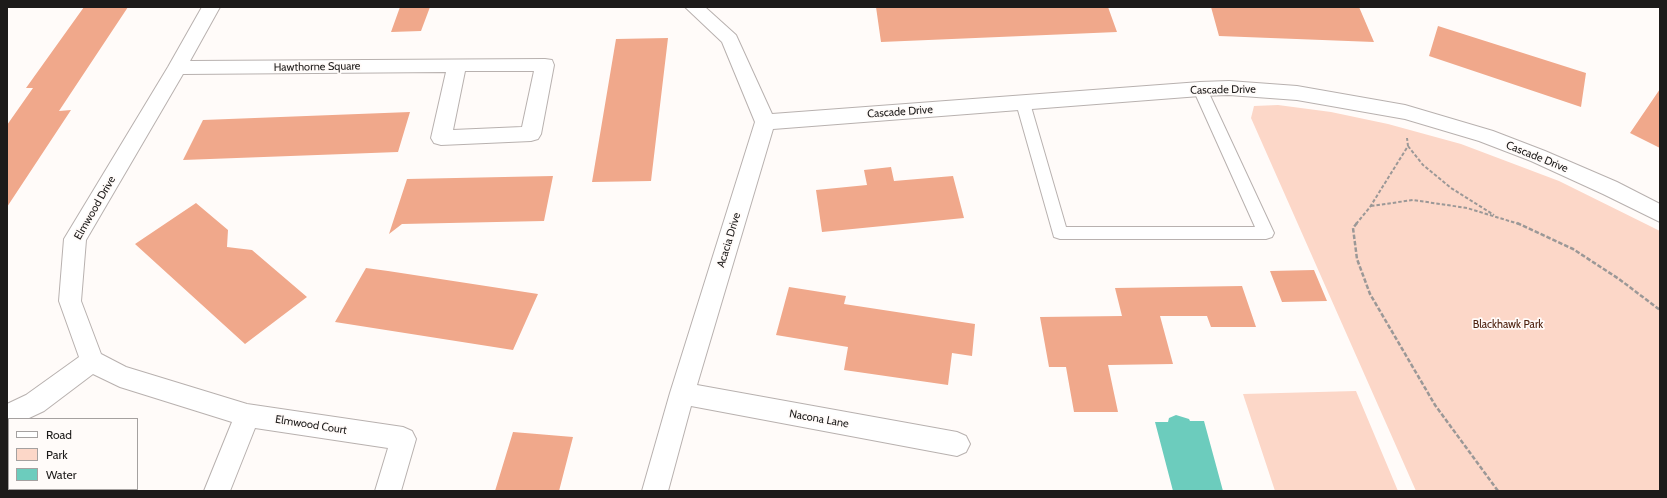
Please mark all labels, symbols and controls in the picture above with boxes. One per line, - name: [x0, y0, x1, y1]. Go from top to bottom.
- street label: Hawthorne Square: [274, 60, 360, 74]
- street label: Cascade Drive: [1190, 83, 1256, 97]
- street label: Cascade Drive: [867, 103, 933, 121]
- street label: Cascade Drive: [1504, 139, 1570, 175]
- street label: Elmwood Drive: [71, 174, 119, 242]
- street label: Acacia Drive: [714, 211, 744, 269]
- park label: Blackhawk Park: [1473, 318, 1543, 332]
- street label: Nacona Lane: [788, 407, 850, 431]
- street label: Elmwood Court: [274, 413, 348, 437]
- legend: [8, 418, 138, 490]
- text: Road: [46, 427, 72, 442]
- text: Park: [46, 447, 68, 462]
- text: Water: [46, 467, 76, 482]

